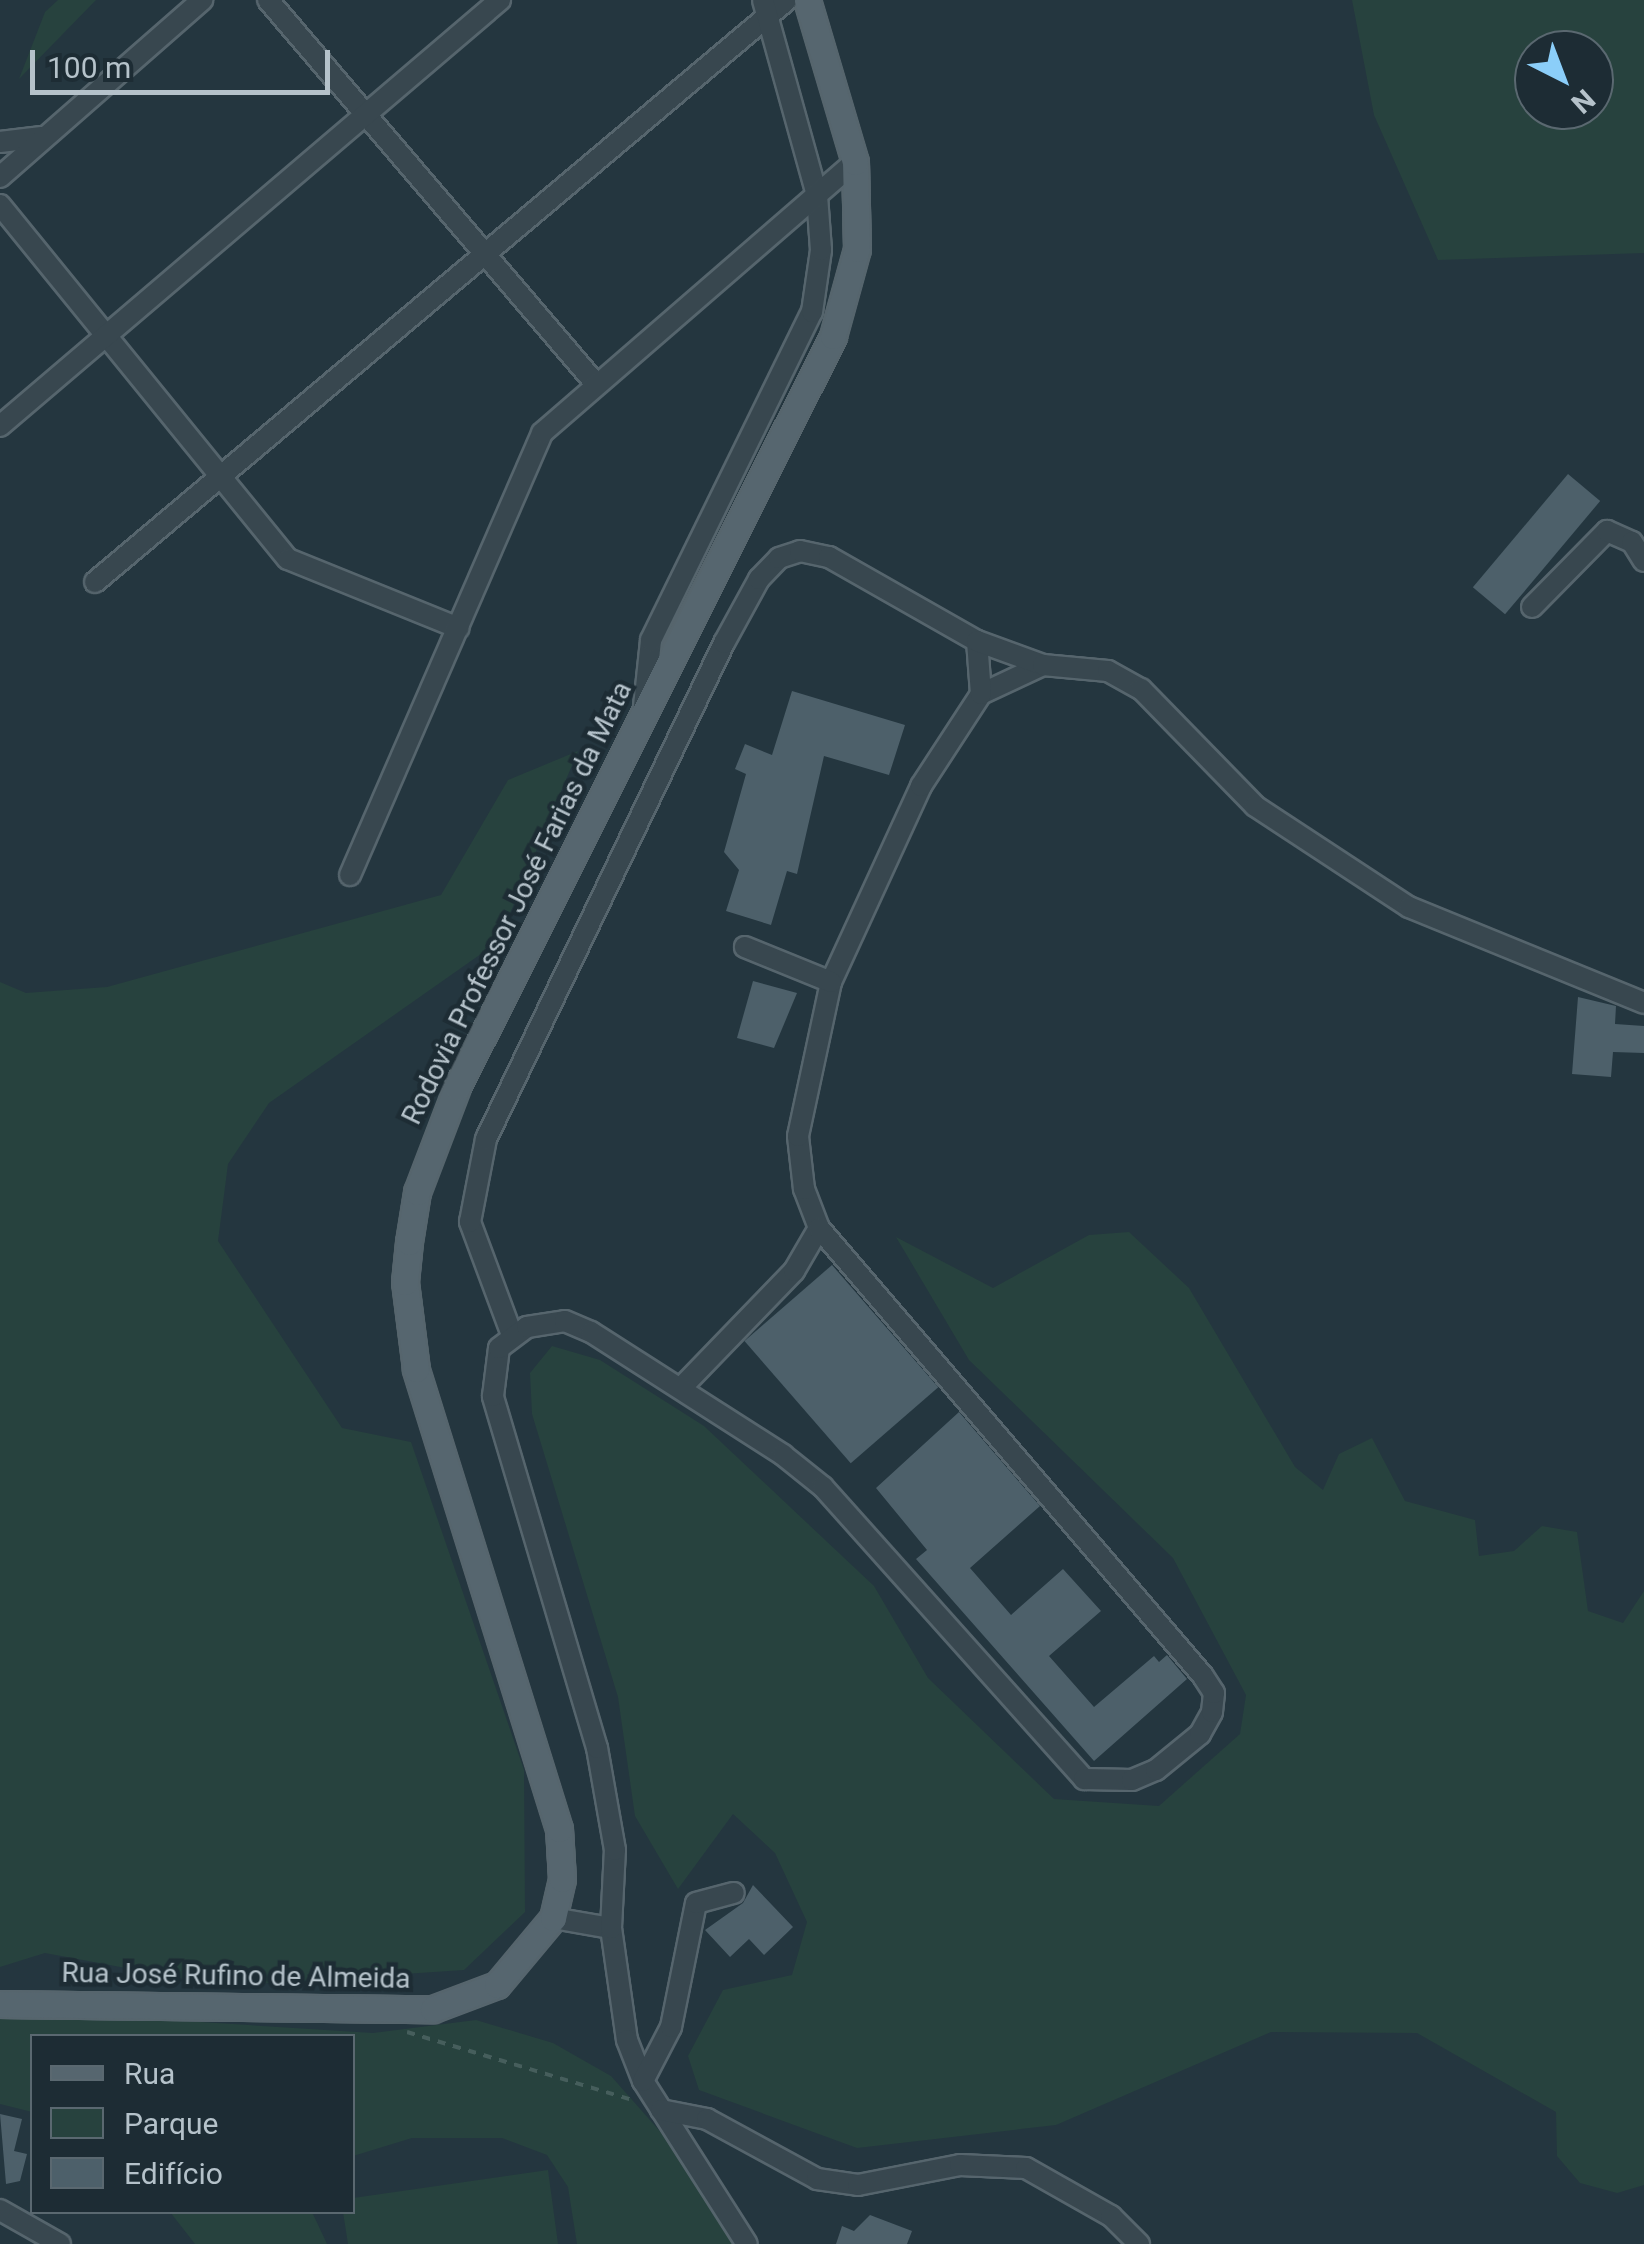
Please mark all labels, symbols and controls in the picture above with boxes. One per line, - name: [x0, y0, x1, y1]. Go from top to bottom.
- scale bar: [35, 30, 335, 92]
- north arrow: [1514, 30, 1614, 130]
- text: 100 m: [47, 50, 131, 85]
- text: N: [1565, 82, 1601, 120]
- street label: Rodovia Professor José Farias da Mata: [395, 676, 639, 1130]
- street label: Rua José Rufino de Almeida: [61, 1956, 411, 1996]
- legend: [30, 2034, 355, 2214]
- text: Rua: [124, 2056, 175, 2091]
- text: Parque: [124, 2106, 218, 2141]
- text: Edifício: [124, 2156, 223, 2191]

